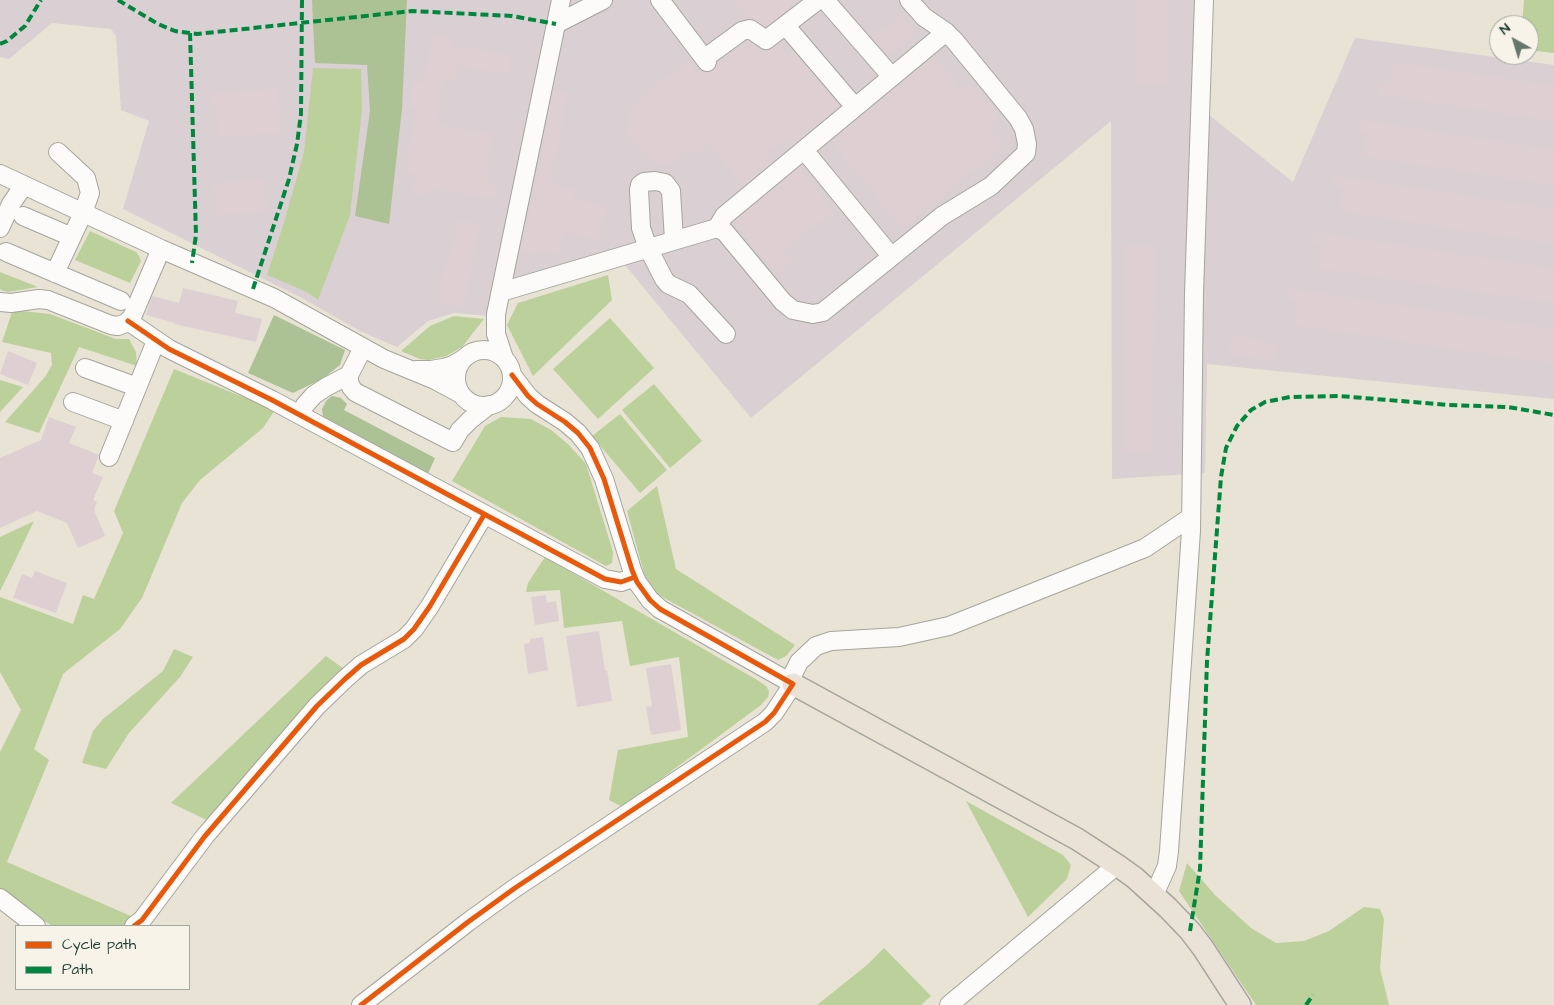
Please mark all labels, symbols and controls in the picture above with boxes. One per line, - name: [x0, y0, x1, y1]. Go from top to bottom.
- north arrow: [1489, 15, 1539, 65]
- text: N: [1495, 19, 1515, 40]
- legend: [15, 925, 190, 990]
- text: Cycle path: [62, 934, 136, 955]
- text: Path: [62, 959, 93, 980]

